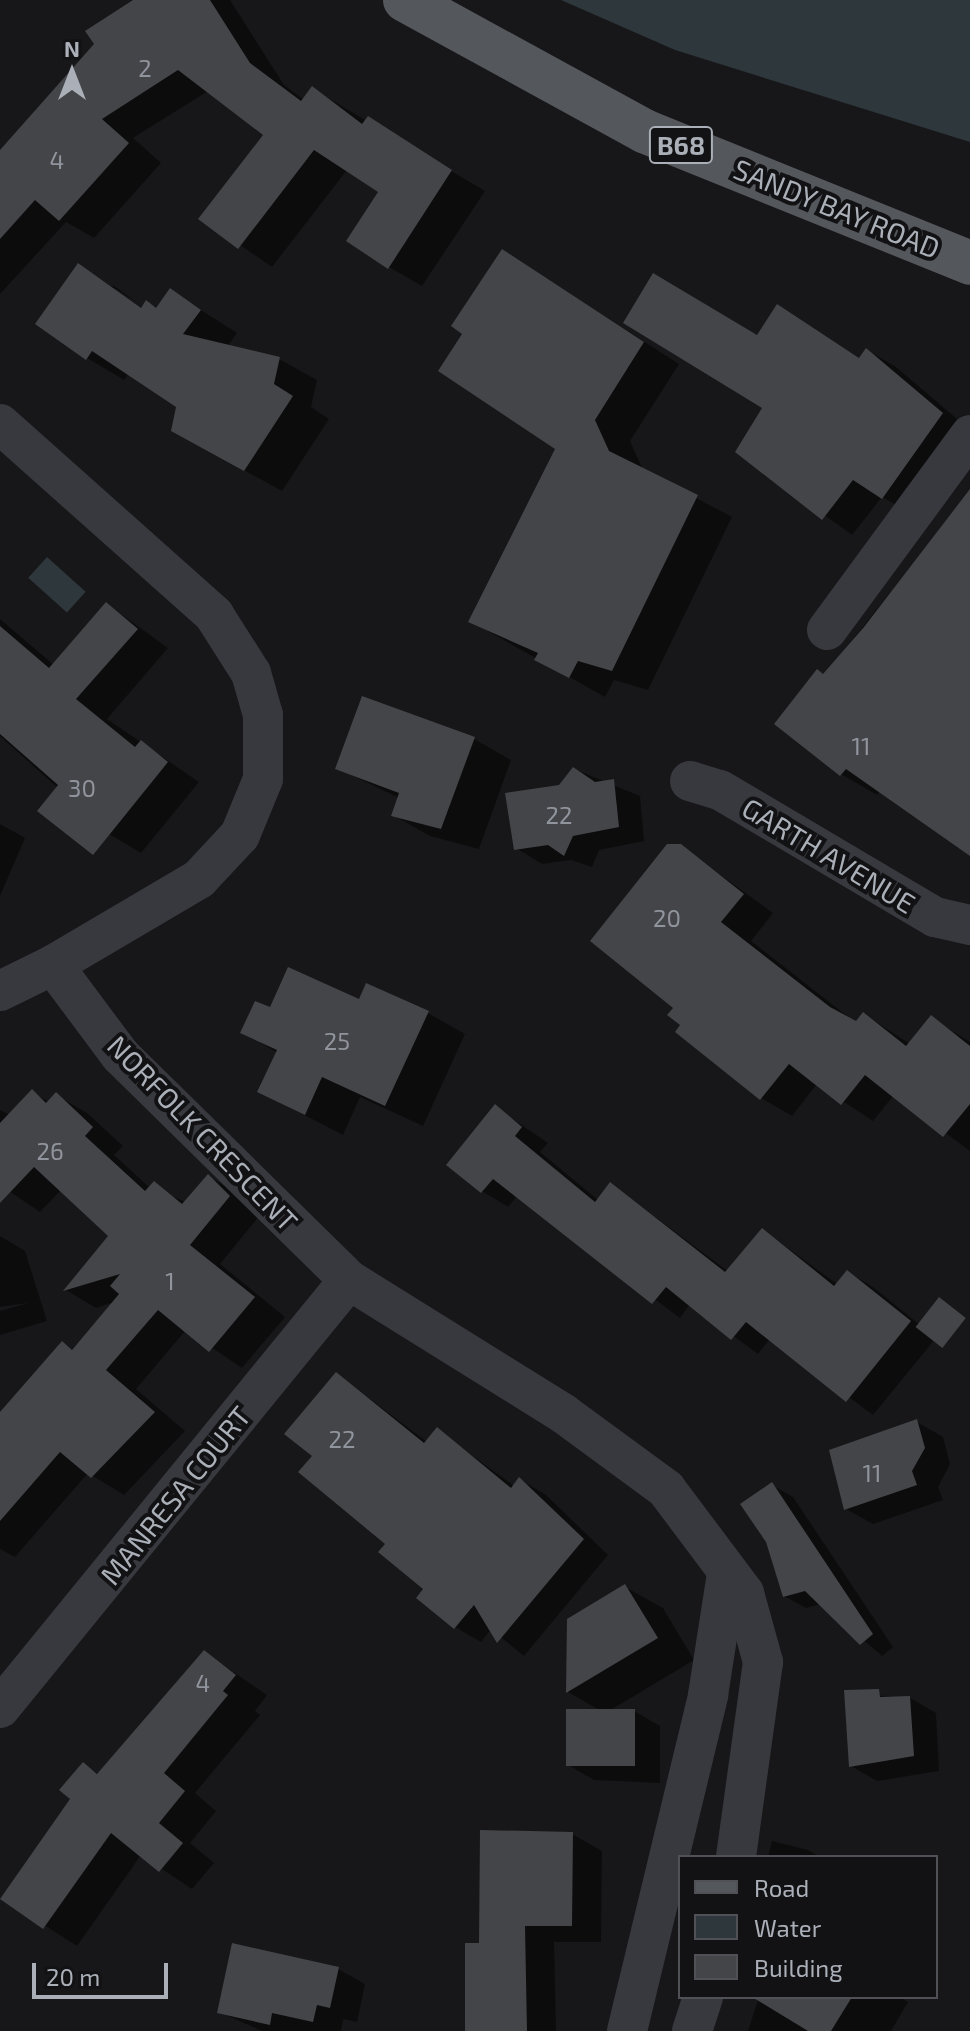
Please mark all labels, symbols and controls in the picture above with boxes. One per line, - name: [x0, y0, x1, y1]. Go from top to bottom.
- north arrow: [32, 32, 112, 112]
- text: N: [64, 35, 80, 61]
- house number: 2: [138, 54, 152, 82]
- road number: B68: [647, 123, 715, 167]
- house number: 4: [50, 146, 64, 174]
- street label: SANDY BAY ROAD: [728, 151, 946, 265]
- house number: 11: [851, 732, 871, 760]
- house number: 30: [68, 774, 96, 802]
- street label: GARTH AVENUE: [736, 790, 922, 920]
- house number: 22: [546, 801, 572, 829]
- house number: 20: [653, 904, 681, 932]
- house number: 25: [324, 1027, 350, 1055]
- street label: NORFOLK CRESCENT: [101, 1028, 305, 1238]
- house number: 26: [36, 1137, 64, 1165]
- house number: 1: [165, 1267, 175, 1295]
- street label: MANRESA COURT: [93, 1399, 257, 1591]
- house number: 22: [329, 1425, 355, 1453]
- house number: 11: [862, 1459, 882, 1487]
- house number: 4: [196, 1669, 210, 1697]
- legend: [678, 1855, 938, 1999]
- text: Road: [754, 1873, 809, 1902]
- text: Water: [754, 1913, 821, 1942]
- scale bar: [36, 1947, 172, 1997]
- text: Building: [754, 1953, 843, 1982]
- text: 20 m: [46, 1962, 100, 1991]

